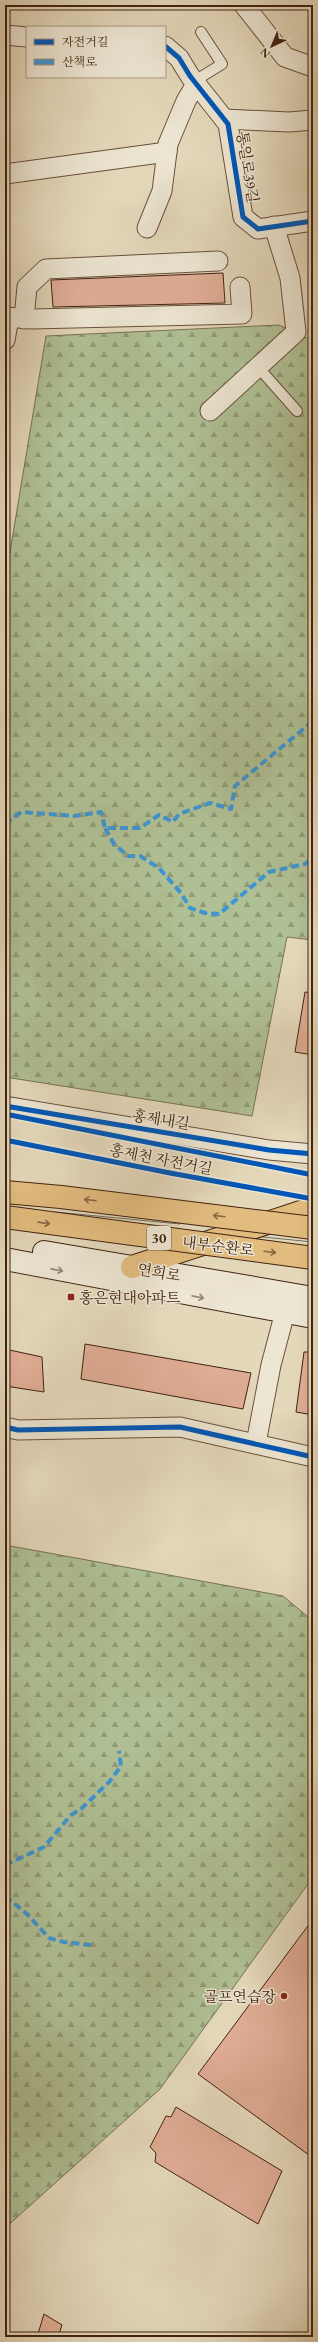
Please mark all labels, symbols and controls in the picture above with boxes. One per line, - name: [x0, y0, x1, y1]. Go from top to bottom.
- legend: [26, 26, 166, 78]
- north arrow: [252, 26, 292, 66]
- text: 자전거길: [62, 34, 108, 50]
- text: N: [257, 45, 273, 61]
- text: 산책로: [62, 54, 97, 70]
- street label: 통일로39길: [233, 130, 263, 204]
- street label: 홍제내길: [131, 1105, 191, 1133]
- street label: 홍제천 자전거길: [108, 1140, 214, 1178]
- one-way arrow: [84, 1196, 97, 1204]
- one-way arrow: [213, 1212, 226, 1220]
- one-way arrow: [37, 1219, 50, 1227]
- road number: 30: [147, 1226, 171, 1250]
- street label: 내부순환로: [181, 1232, 256, 1260]
- one-way arrow: [263, 1249, 276, 1256]
- street label: 연희로: [136, 1259, 183, 1285]
- one-way arrow: [50, 1266, 63, 1274]
- place label: 홍은현대아파트: [79, 1288, 181, 1307]
- marker: 홍은현대아파트: [66, 1292, 76, 1302]
- one-way arrow: [192, 1293, 205, 1301]
- place label: 골프연습장: [204, 1987, 277, 2006]
- marker: 골프연습장: [279, 1991, 289, 2001]

